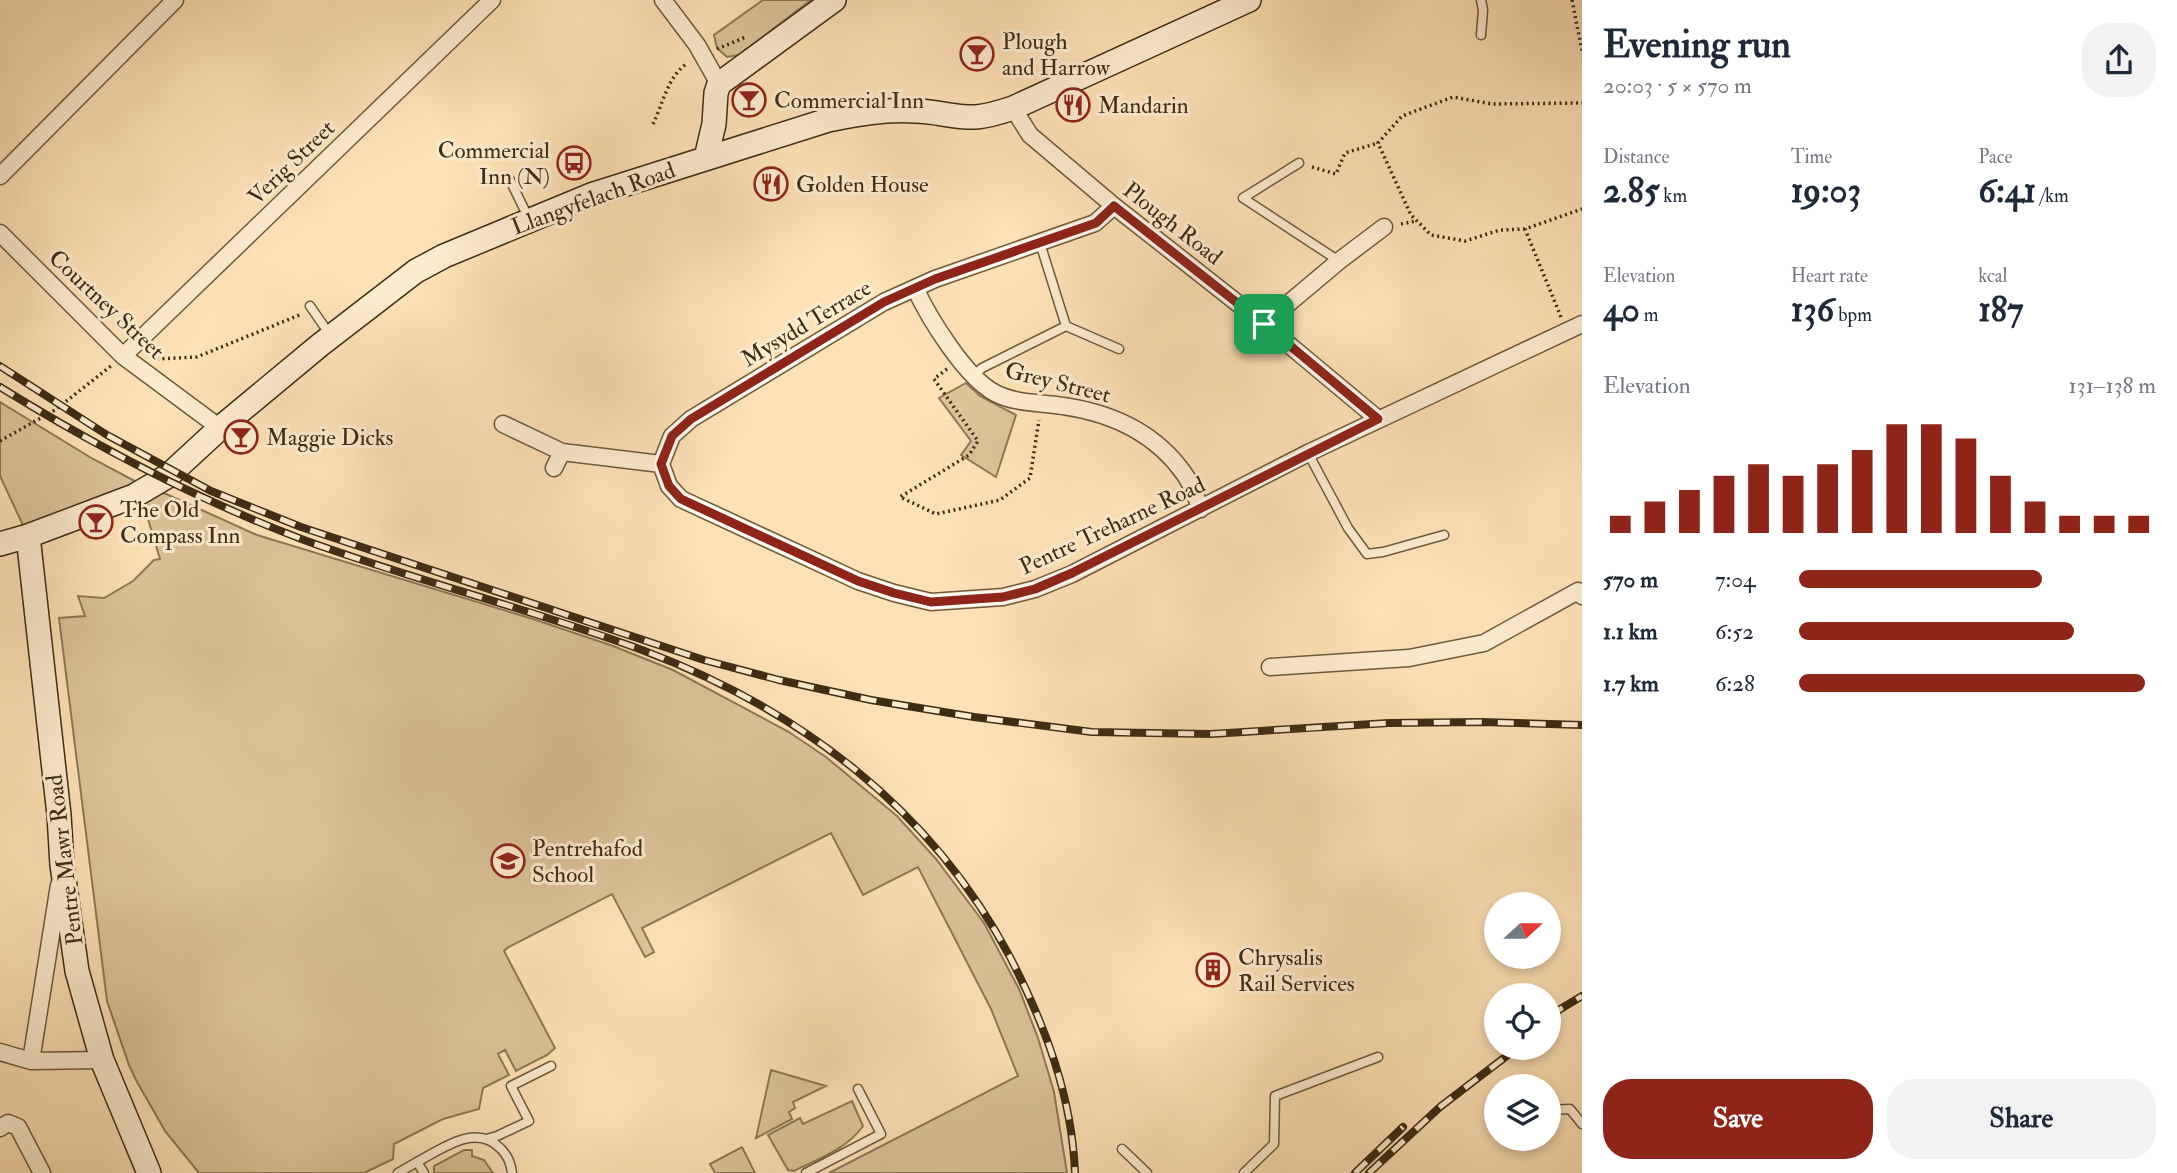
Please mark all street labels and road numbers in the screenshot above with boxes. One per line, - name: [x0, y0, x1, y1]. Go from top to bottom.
- street label: Verig Street: [242, 114, 341, 211]
- street label: Llangyfelach Road: [507, 155, 679, 242]
- street label: Plough Road: [1117, 175, 1228, 271]
- street label: Courtney Street: [43, 243, 171, 365]
- street label: Mysydd Terrace: [736, 273, 877, 374]
- street label: Grey Street: [1002, 355, 1114, 410]
- street label: Pentre Treharne Road: [1015, 470, 1210, 581]
- street label: Pentre Mawr Road: [40, 773, 89, 947]

